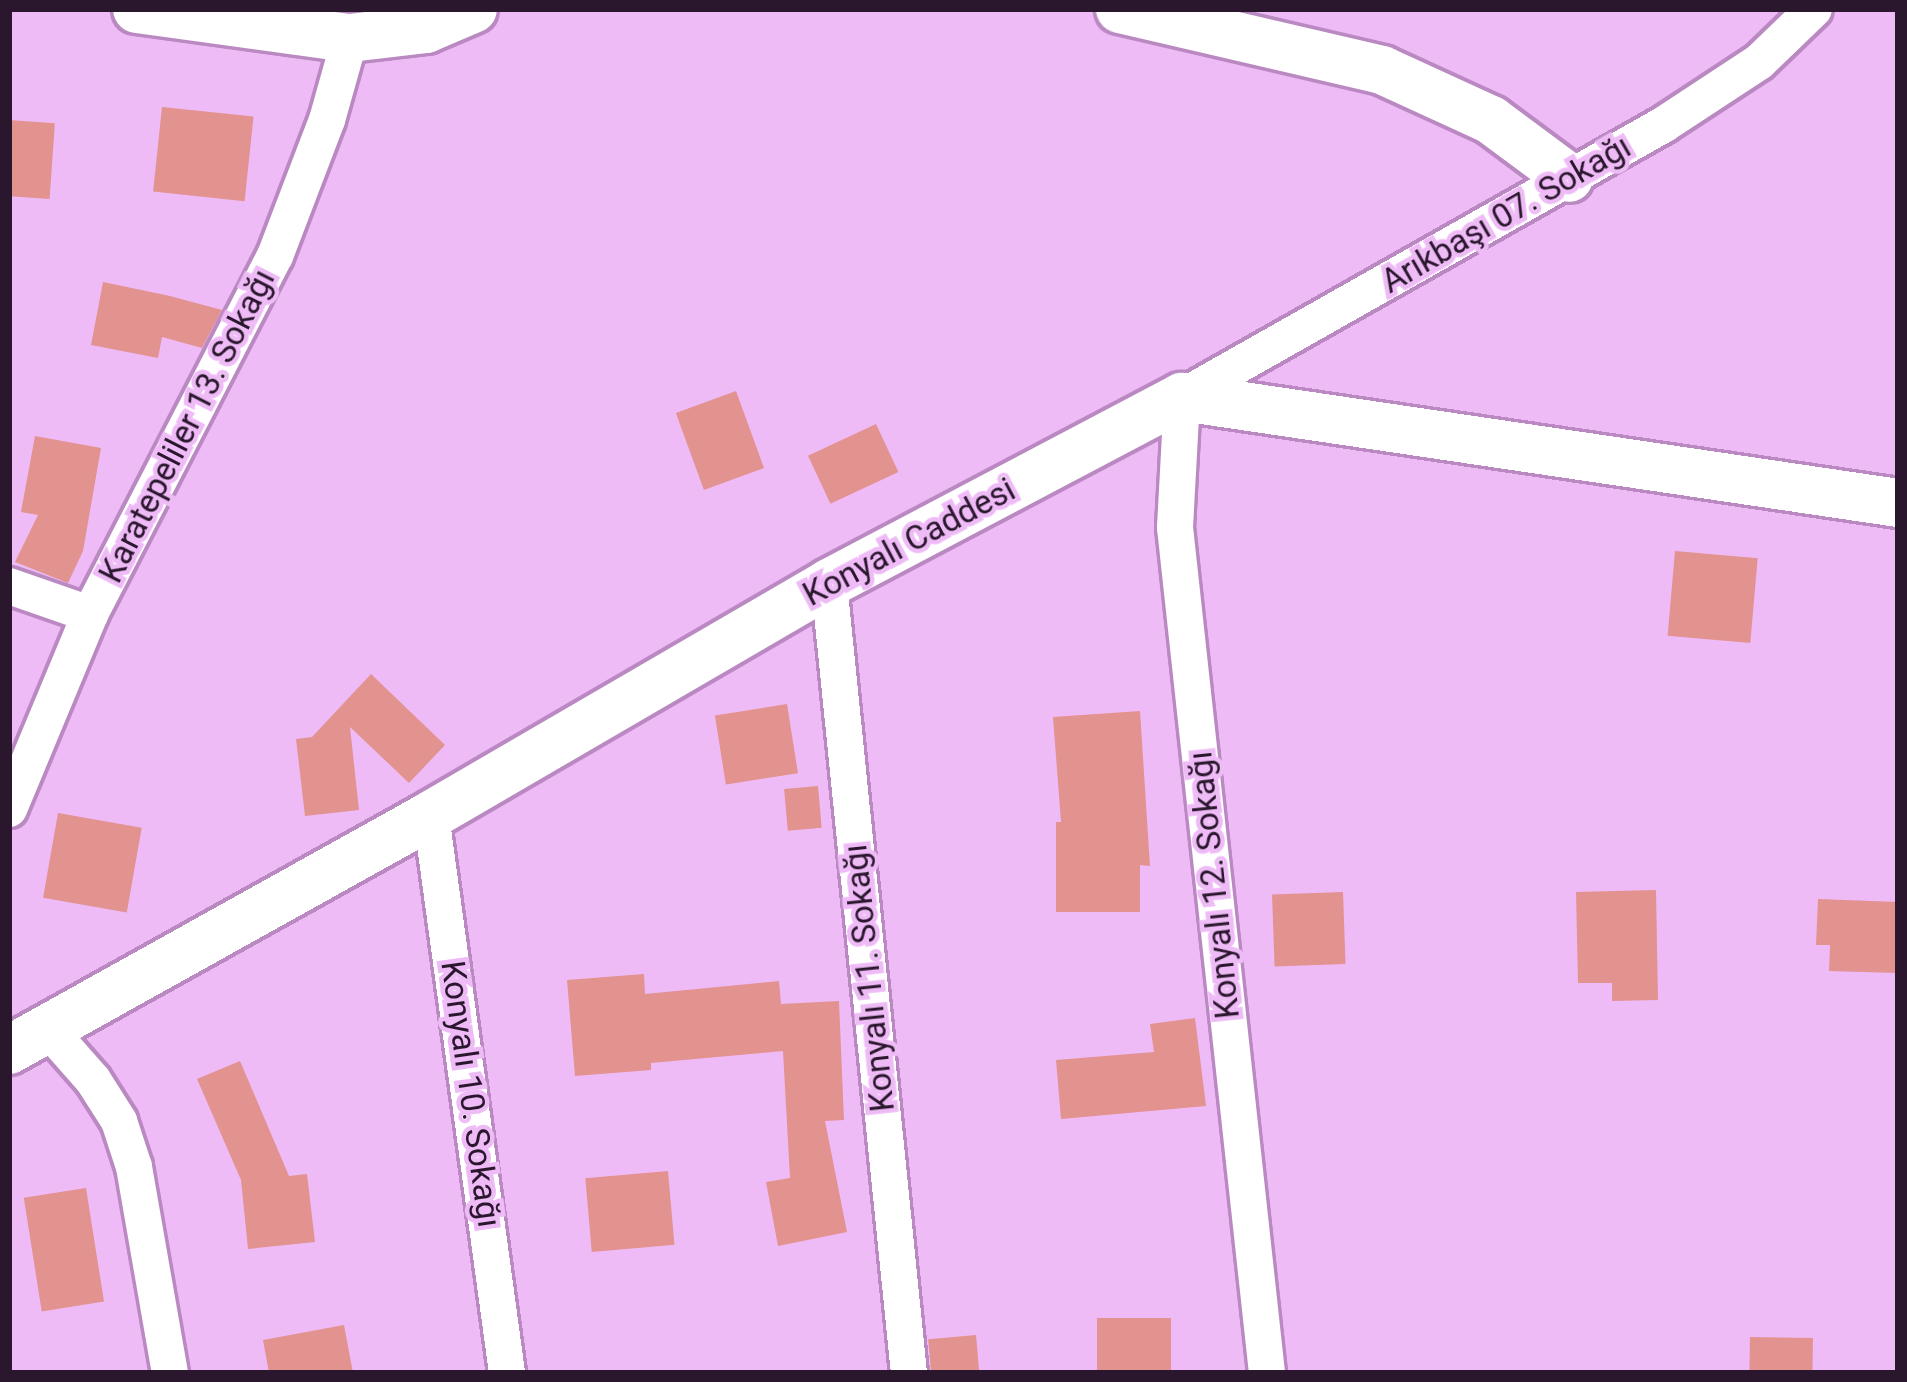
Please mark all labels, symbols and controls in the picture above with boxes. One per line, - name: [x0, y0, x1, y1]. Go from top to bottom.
- street label: Arıkbaşı 07. Sokağı: [1374, 127, 1638, 301]
- street label: Karatepeliler 13. Sokağı: [91, 263, 283, 589]
- street label: Konyalı Caddesi: [796, 470, 1022, 614]
- street label: Konyalı 12. Sokağı: [1180, 749, 1248, 1021]
- street label: Konyalı 11. Sokağı: [835, 842, 903, 1114]
- street label: Konyalı 10. Sokağı: [433, 958, 509, 1230]

